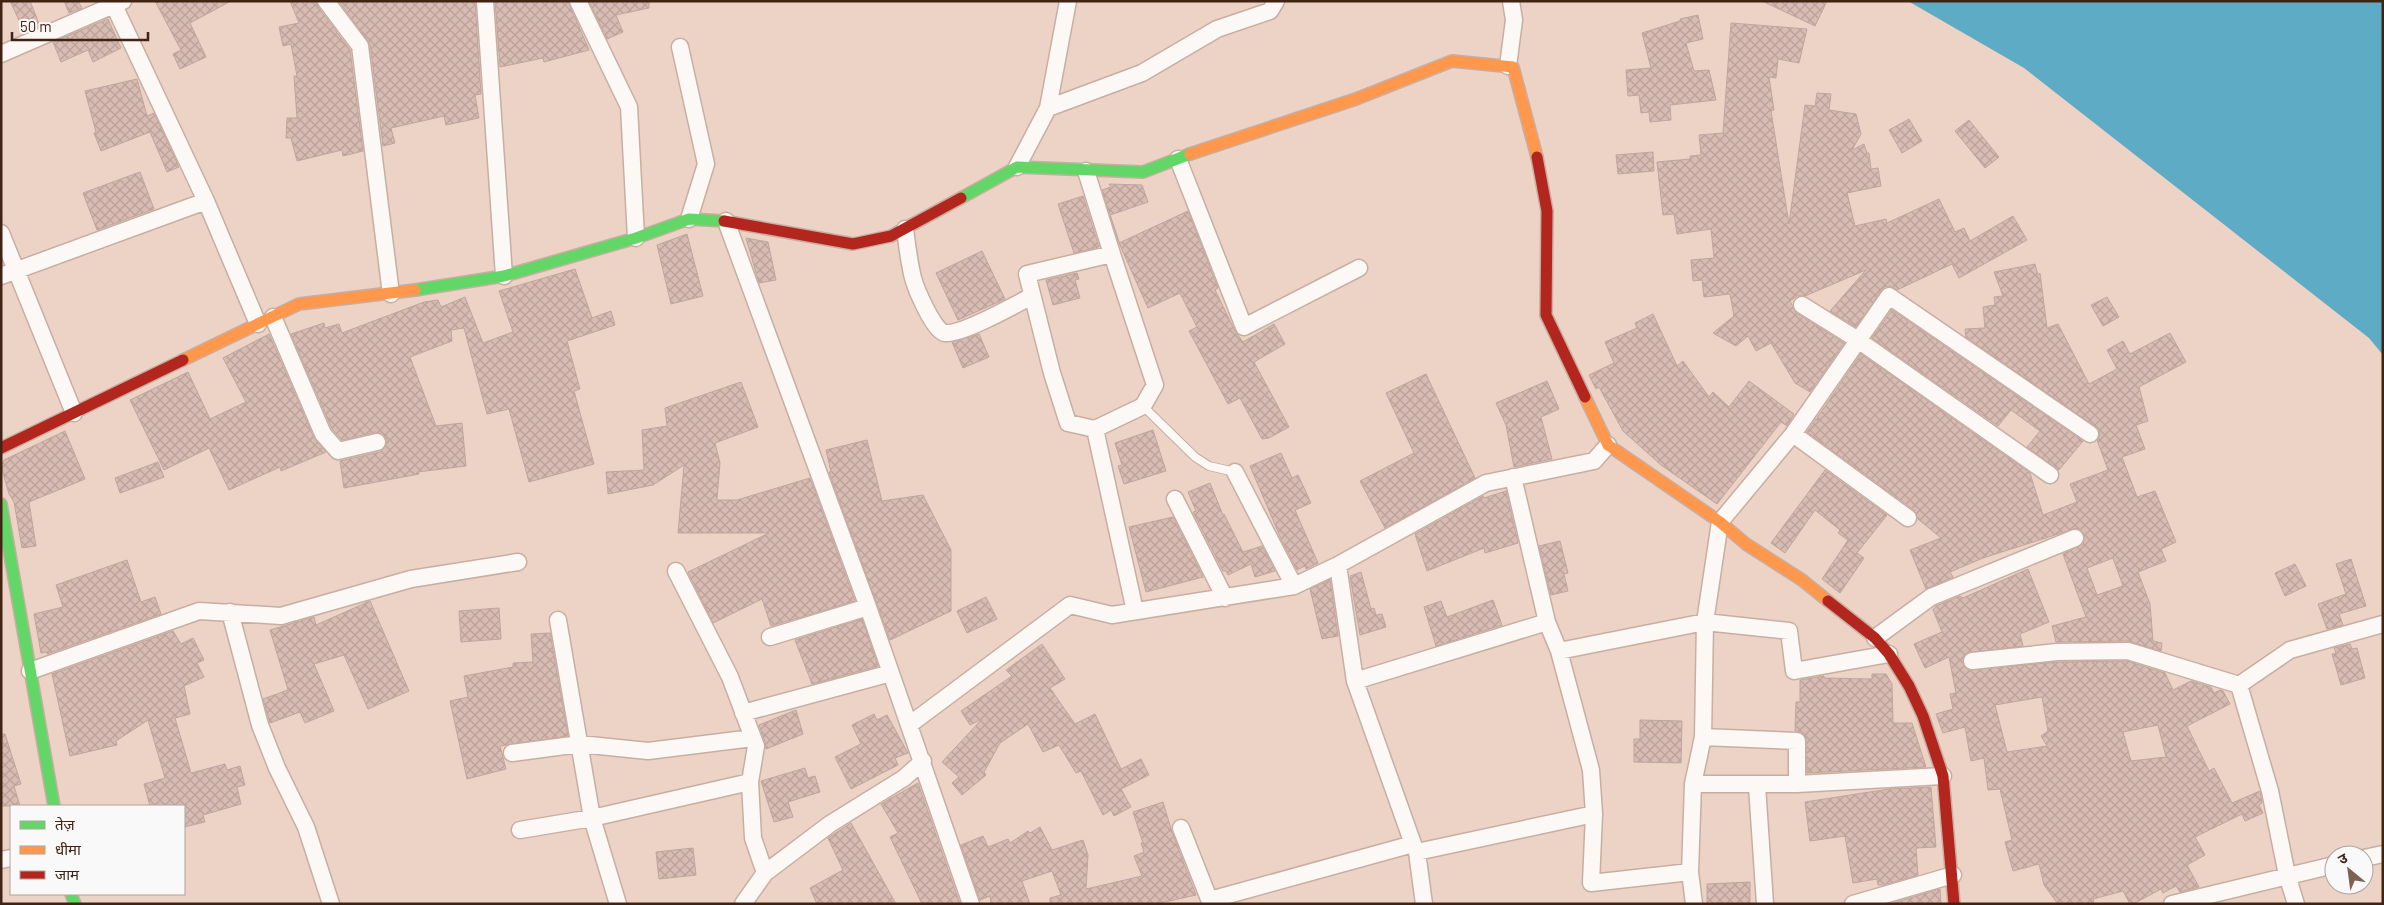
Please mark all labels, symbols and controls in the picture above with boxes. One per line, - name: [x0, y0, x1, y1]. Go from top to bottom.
- scale bar: [12, 10, 149, 42]
- text: 50 m: [20, 17, 52, 35]
- legend: [10, 805, 185, 895]
- text: तेज़: [55, 815, 76, 833]
- text: धीमा: [55, 840, 82, 858]
- north arrow: [2324, 845, 2374, 895]
- text: उ: [2335, 848, 2351, 868]
- text: जाम: [55, 865, 80, 883]

